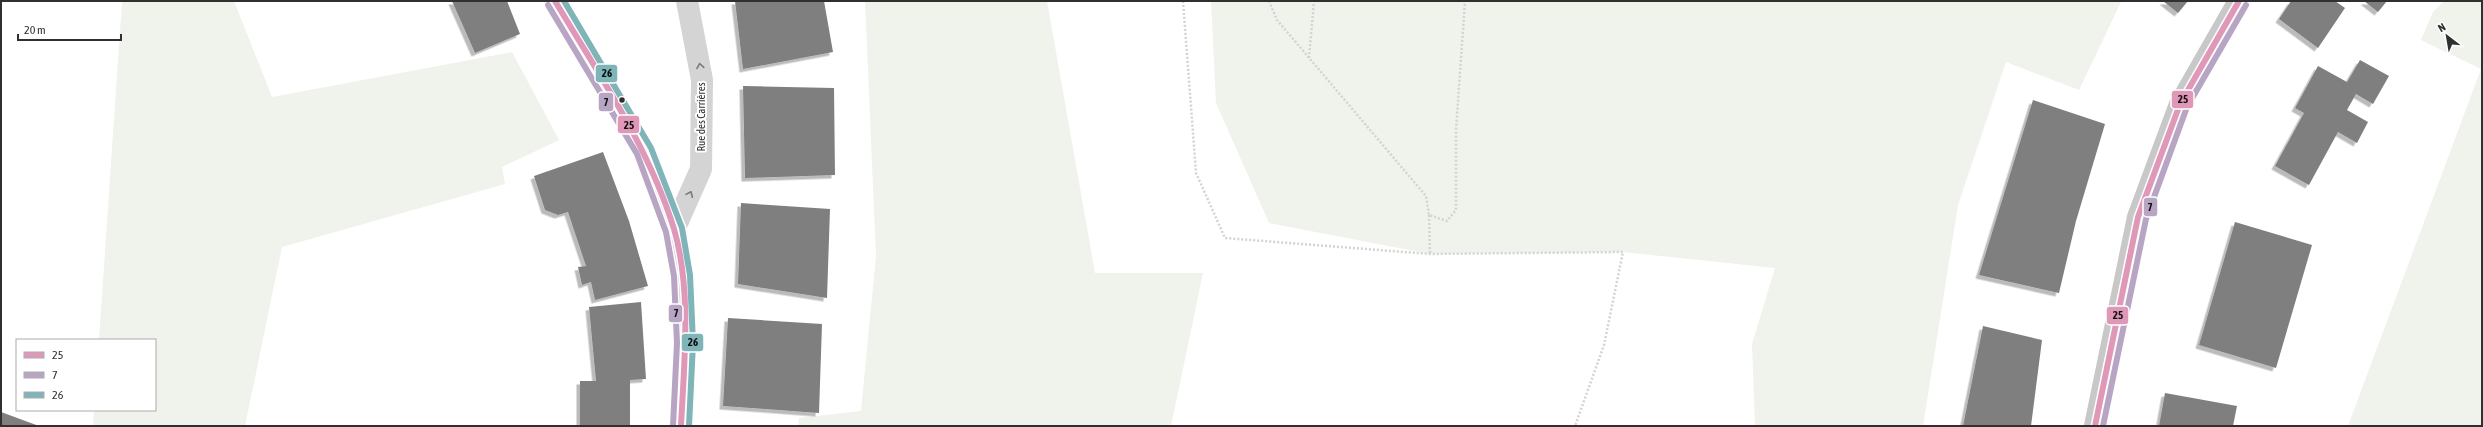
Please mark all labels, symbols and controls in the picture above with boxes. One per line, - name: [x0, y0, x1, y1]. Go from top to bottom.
- scale bar: [18, 16, 121, 42]
- north arrow: [2427, 16, 2467, 56]
- text: N: [2436, 21, 2448, 34]
- text: 20 m: [24, 23, 46, 37]
- one-way arrow: [696, 63, 704, 69]
- line badge: 26: [595, 64, 618, 83]
- text: 26: [602, 67, 612, 79]
- street label: Rue des Carrières: [695, 82, 707, 152]
- line badge: 25: [2171, 90, 2194, 109]
- line badge: 7: [598, 92, 614, 112]
- text: 25: [2178, 93, 2188, 105]
- unlabelled marker: [617, 95, 627, 105]
- text: 7: [603, 96, 609, 108]
- line badge: 25: [617, 115, 640, 134]
- text: 25: [624, 119, 634, 131]
- one-way arrow: [685, 190, 693, 198]
- line badge: 7: [2143, 197, 2158, 217]
- text: 7: [2147, 201, 2153, 213]
- line badge: 7: [668, 304, 683, 323]
- line badge: 25: [2106, 306, 2129, 325]
- text: 7: [673, 307, 679, 319]
- text: 25: [2113, 309, 2123, 321]
- line badge: 26: [681, 333, 704, 352]
- text: 26: [688, 336, 698, 348]
- legend: [16, 339, 156, 411]
- text: 25: [52, 348, 63, 362]
- text: 7: [52, 368, 58, 382]
- text: 26: [52, 388, 64, 402]

